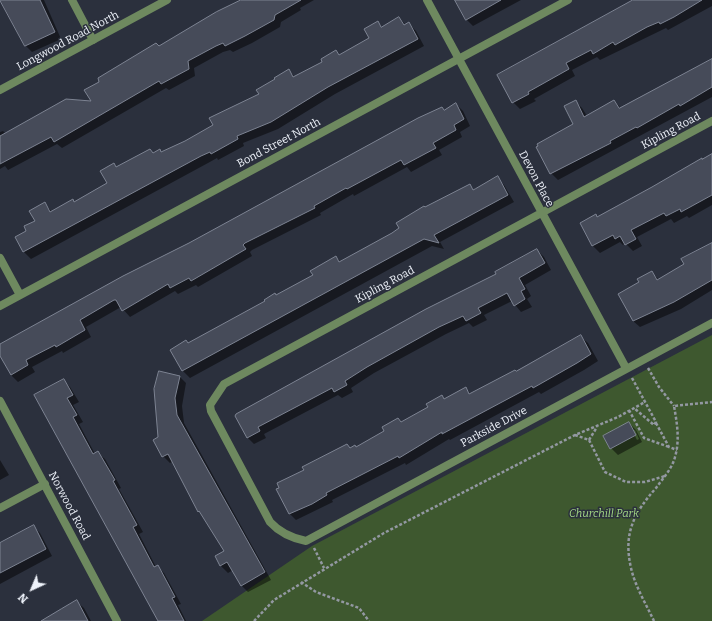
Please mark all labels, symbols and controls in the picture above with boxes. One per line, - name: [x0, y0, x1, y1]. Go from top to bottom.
- street label: Longwood Road North: [15, 8, 121, 74]
- street label: Kipling Road: [639, 110, 703, 152]
- street label: Bond Street North: [235, 115, 323, 171]
- street label: Devon Place: [516, 149, 556, 209]
- street label: Kipling Road: [353, 264, 417, 306]
- street label: Parkside Drive: [459, 404, 529, 450]
- street label: Norwood Road: [45, 470, 93, 542]
- park label: Churchill Park: [569, 507, 639, 521]
- north arrow: [12, 569, 52, 609]
- text: N: [16, 590, 31, 606]

